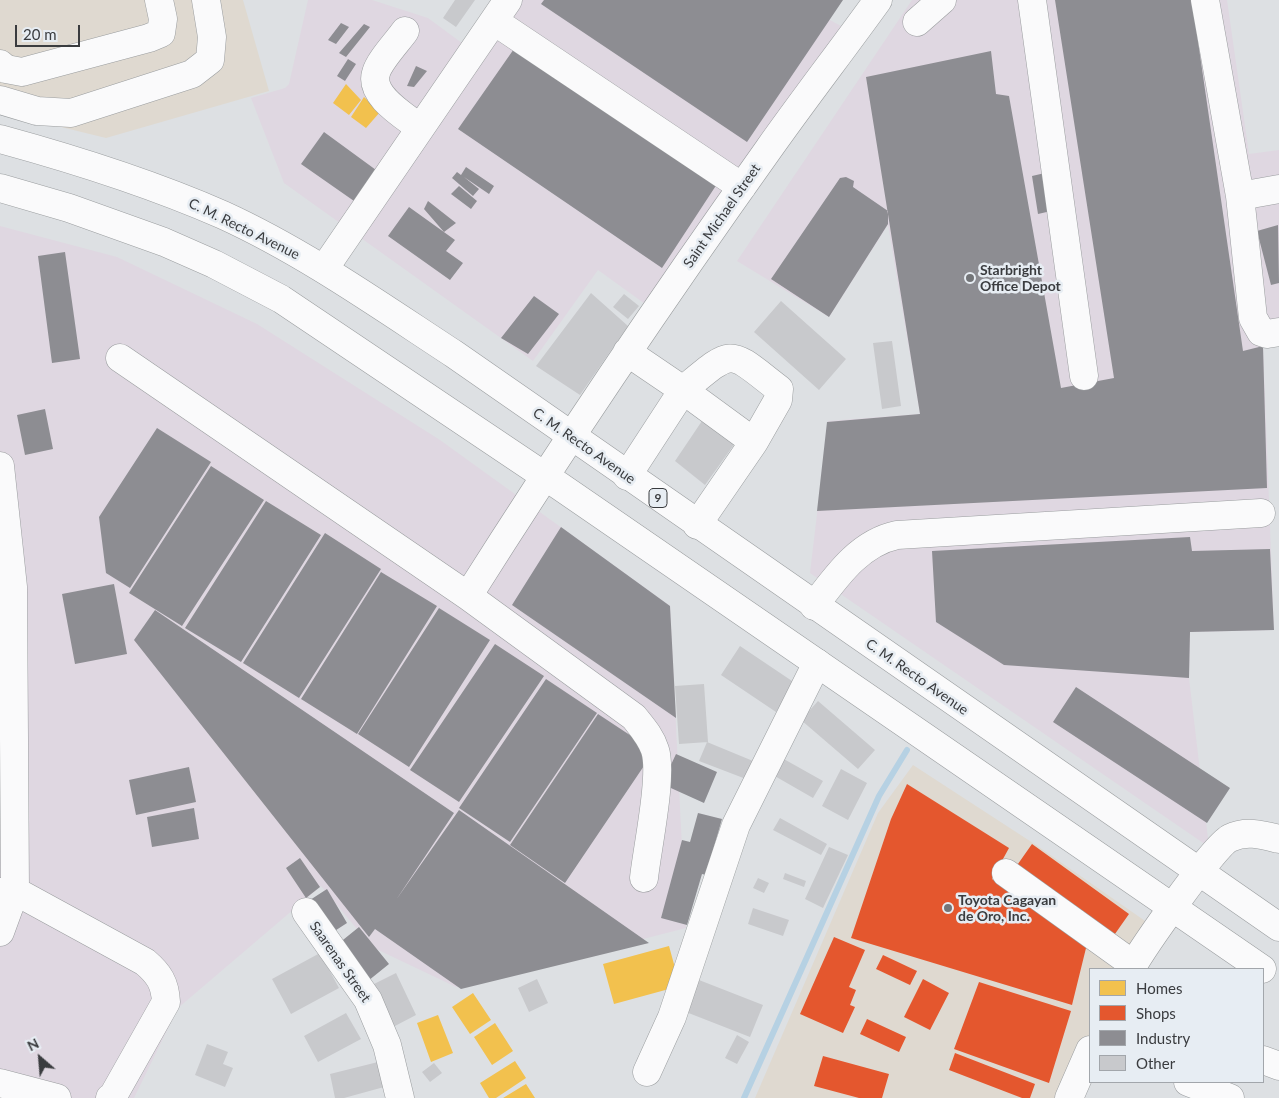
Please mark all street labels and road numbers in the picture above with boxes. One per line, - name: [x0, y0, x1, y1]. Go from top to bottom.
- street label: Saint Michael Street: [680, 161, 764, 271]
- street label: C. M. Recto Avenue: [186, 195, 302, 263]
- street label: C. M. Recto Avenue: [529, 404, 639, 488]
- road number: 9: [649, 488, 667, 508]
- street label: C. M. Recto Avenue: [862, 635, 972, 719]
- street label: Saarenas Street: [306, 918, 374, 1006]

